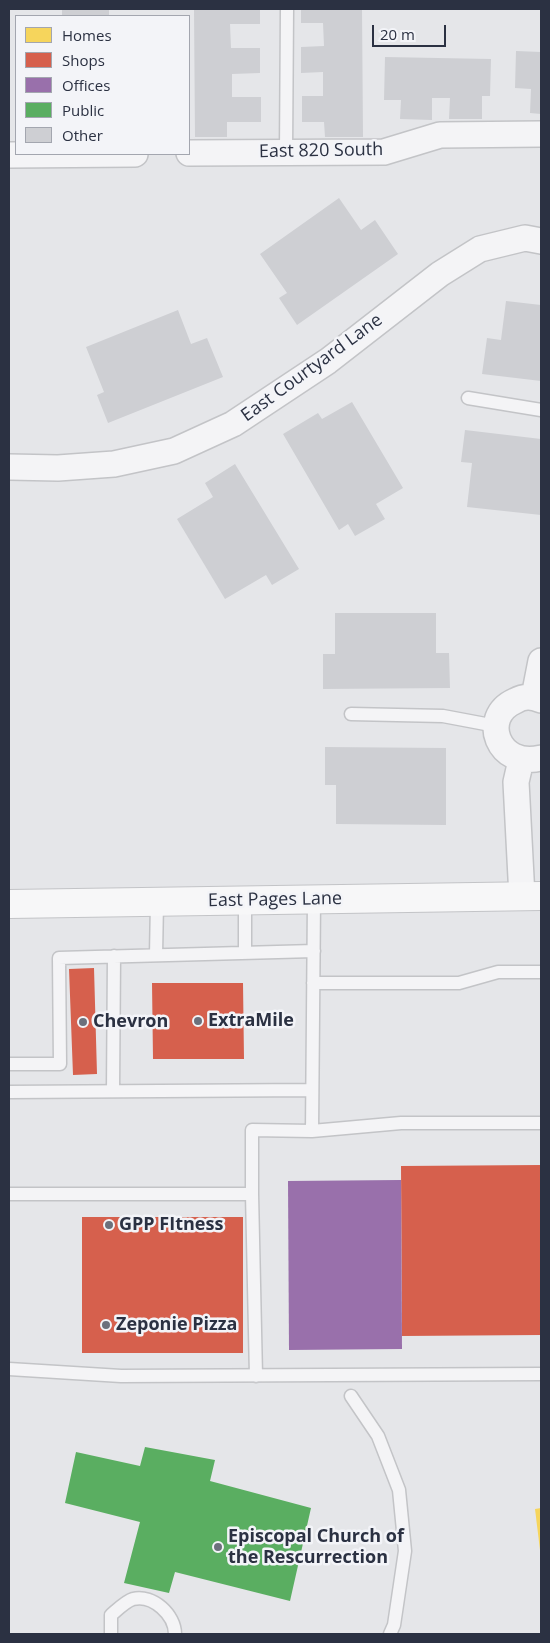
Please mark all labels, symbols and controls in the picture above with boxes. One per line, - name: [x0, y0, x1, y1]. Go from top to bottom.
- legend: [15, 15, 190, 155]
- scale bar: [375, 15, 449, 47]
- text: 20 m: [380, 24, 415, 44]
- text: Homes: [62, 25, 112, 45]
- text: Shops: [62, 50, 105, 70]
- text: Offices: [62, 75, 110, 95]
- text: Public: [62, 100, 104, 120]
- text: Other: [62, 125, 103, 145]
- street label: East 820 South: [259, 139, 383, 163]
- street label: East Courtyard Lane: [237, 310, 387, 426]
- street label: East Pages Lane: [208, 888, 342, 912]
- place label: ExtraMile: [208, 1010, 294, 1032]
- place label: Chevron: [93, 1011, 168, 1033]
- marker: ExtraMile: [192, 1015, 204, 1027]
- marker: Chevron: [77, 1016, 89, 1028]
- place label: GPP FItness: [119, 1214, 223, 1236]
- marker: GPP FItness: [103, 1219, 115, 1231]
- place label: Zeponie Pizza: [116, 1314, 237, 1336]
- marker: Zeponie Pizza: [100, 1319, 112, 1331]
- place label: Episcopal Church of the Rescurrection: [228, 1526, 404, 1568]
- marker: Episcopal Church of the Rescurrection: [212, 1541, 224, 1553]

